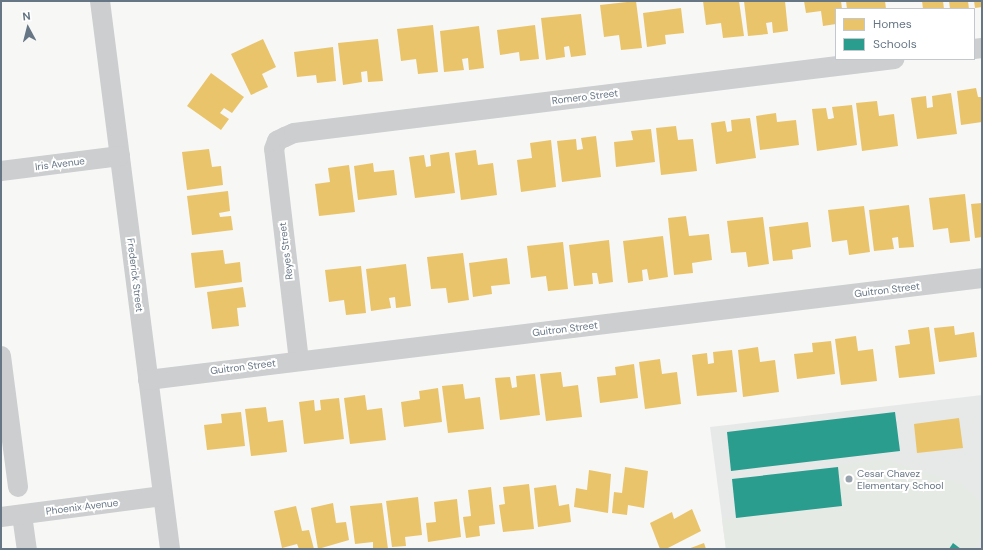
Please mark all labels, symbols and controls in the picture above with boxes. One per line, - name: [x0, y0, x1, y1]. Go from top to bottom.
- north arrow: [8, 8, 48, 48]
- legend: [835, 8, 975, 60]
- text: N: [22, 9, 31, 24]
- text: Homes: [873, 16, 912, 32]
- text: Schools: [873, 36, 917, 52]
- street label: Romero Street: [551, 87, 619, 107]
- street label: Iris Avenue: [34, 155, 86, 173]
- street label: Reyes Street: [277, 222, 295, 280]
- street label: Frederick Street: [125, 237, 145, 313]
- street label: Guitron Street: [854, 280, 920, 300]
- street label: Guitron Street: [532, 319, 598, 339]
- street label: Guitron Street: [210, 357, 276, 377]
- place label: Cesar Chavez Elementary School: [857, 467, 944, 490]
- marker: Cesar Chavez Elementary School: [844, 474, 854, 484]
- street label: Phoenix Avenue: [45, 497, 119, 517]

